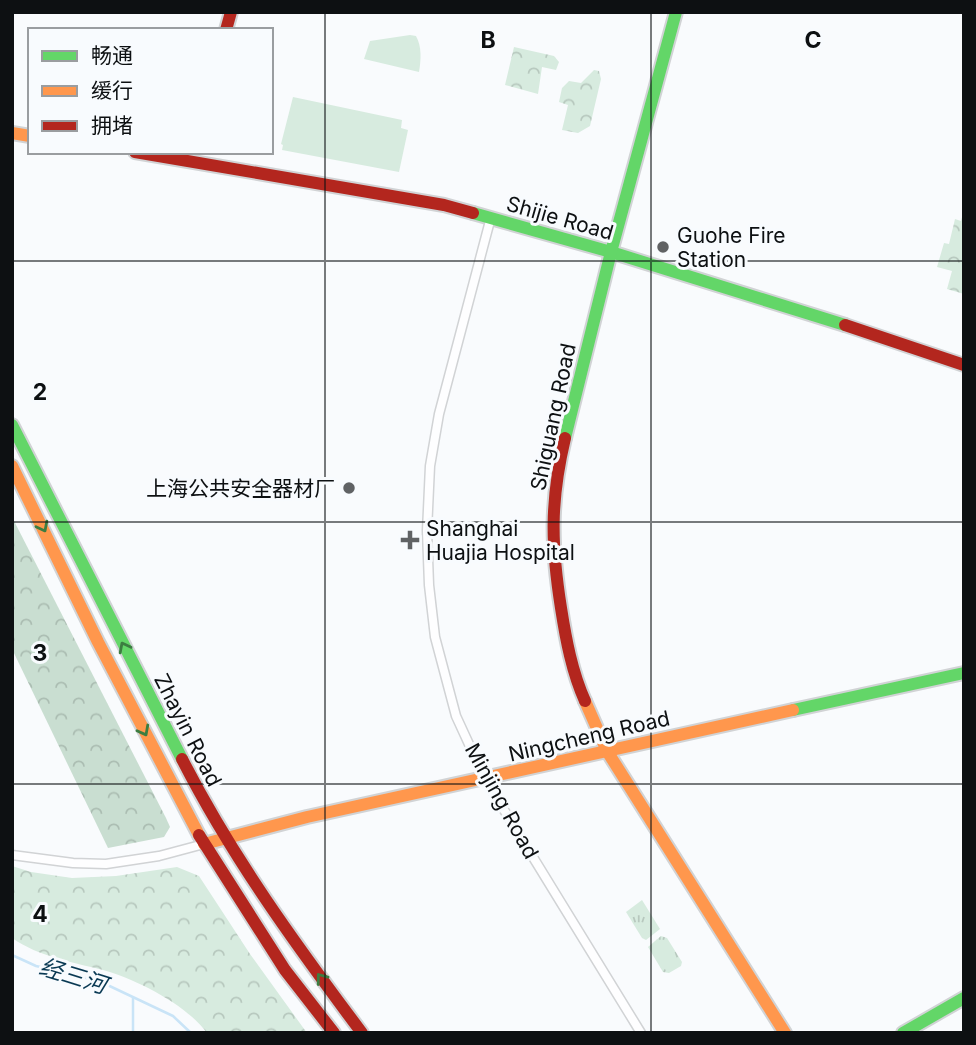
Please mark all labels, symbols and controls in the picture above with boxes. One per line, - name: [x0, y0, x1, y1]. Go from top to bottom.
- text: B: [480, 26, 496, 54]
- text: C: [804, 26, 822, 54]
- legend: [28, 28, 273, 154]
- text: 畅通: [91, 43, 133, 68]
- text: 缓行: [91, 78, 133, 103]
- text: 拥堵: [91, 113, 133, 138]
- street label: Shijie Road: [504, 191, 616, 245]
- place label: Guohe Fire Station: [677, 223, 786, 272]
- marker: Guohe Fire Station: [655, 239, 671, 255]
- street label: Shiguang Road: [525, 341, 581, 493]
- text: 2: [33, 378, 47, 406]
- place label: 上海公共安全器材厂: [146, 476, 335, 501]
- marker: 上海公共安全器材厂: [341, 480, 357, 496]
- place label: Shanghai Huajia Hospital: [426, 516, 575, 565]
- one-way arrow: [35, 520, 48, 532]
- marker: Shanghai Huajia Hospital: [400, 530, 420, 550]
- text: 3: [33, 639, 47, 667]
- one-way arrow: [119, 642, 132, 654]
- street label: Zhayin Road: [149, 670, 227, 790]
- street label: Ningcheng Road: [506, 705, 672, 767]
- one-way arrow: [136, 724, 150, 736]
- street label: Minjing Road: [460, 739, 544, 863]
- text: 4: [32, 900, 48, 928]
- water label: 经三河: [36, 953, 114, 1001]
- one-way arrow: [317, 973, 329, 986]

